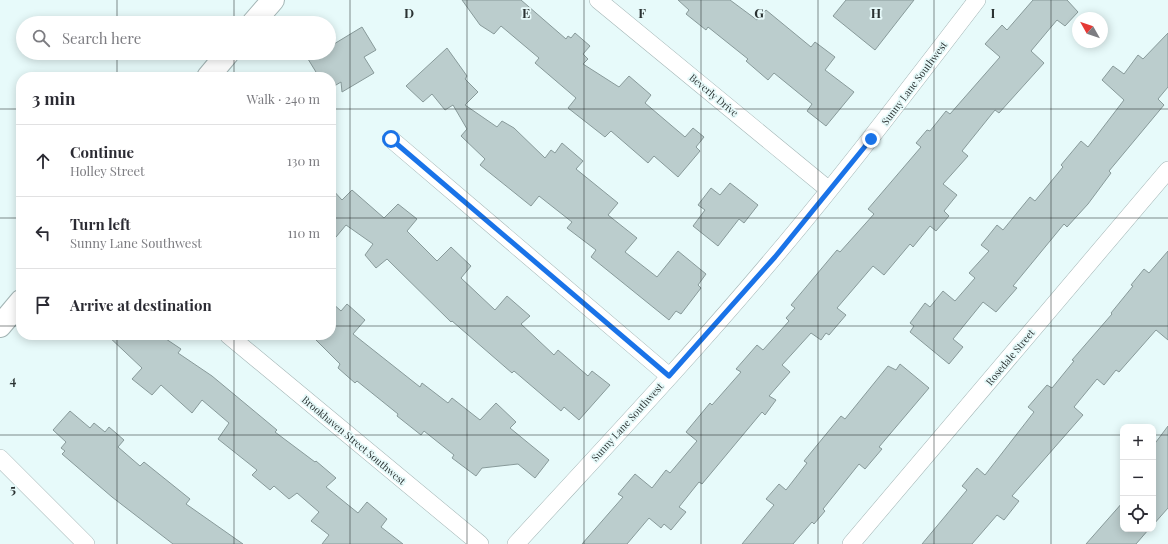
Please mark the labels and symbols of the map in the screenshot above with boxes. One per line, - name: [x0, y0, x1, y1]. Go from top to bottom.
- text: D: [404, 4, 414, 21]
- text: E: [522, 4, 530, 21]
- text: F: [638, 4, 646, 21]
- text: G: [754, 4, 764, 21]
- text: H: [871, 4, 881, 21]
- text: I: [991, 4, 996, 21]
- north arrow: [1072, 12, 1108, 48]
- street label: Sunny Lane Southwest: [878, 38, 950, 128]
- street label: Beverly Drive: [687, 70, 741, 120]
- route start: [382, 130, 400, 148]
- route end: [862, 130, 880, 148]
- street label: Rosedale Street: [982, 326, 1038, 388]
- text: 4: [10, 371, 17, 388]
- street label: Sunny Lane Southwest: [588, 379, 666, 464]
- street label: Brookhaven Street Southwest: [299, 392, 409, 488]
- text: 5: [10, 480, 16, 497]

